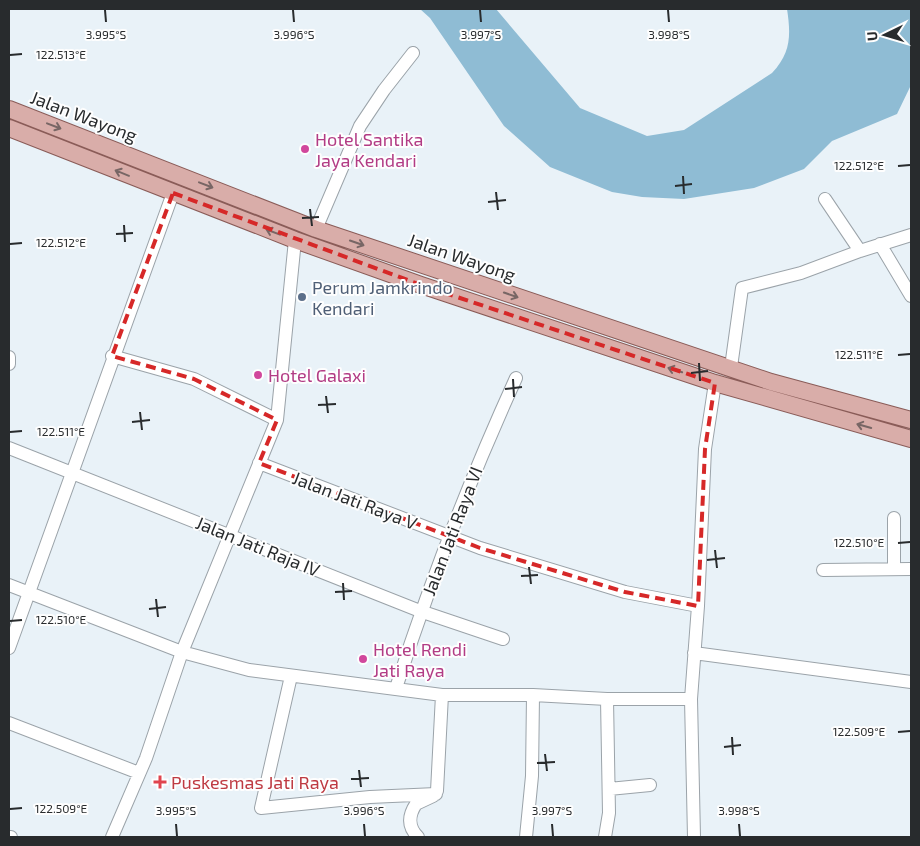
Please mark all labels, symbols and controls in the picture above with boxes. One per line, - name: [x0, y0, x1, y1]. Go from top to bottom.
- north arrow: [860, 10, 910, 60]
- text: 3.995°S: [86, 27, 127, 41]
- text: 3.996°S: [273, 27, 315, 41]
- text: 3.997°S: [461, 27, 501, 41]
- text: 3.998°S: [648, 27, 690, 41]
- text: U: [863, 31, 880, 42]
- text: 122.513°E: [36, 47, 86, 61]
- street label: Jalan Wayong: [28, 86, 140, 146]
- one-way arrow: [46, 122, 62, 131]
- place label: Hotel Santika Jaya Kendari: [315, 128, 423, 171]
- marker: Hotel Santika Jaya Kendari: [299, 143, 311, 155]
- text: 122.512°E: [834, 158, 884, 172]
- one-way arrow: [115, 167, 130, 177]
- one-way arrow: [197, 181, 213, 190]
- one-way arrow: [266, 227, 281, 236]
- street label: Jalan Wayong: [405, 228, 519, 286]
- text: 122.512°E: [36, 235, 86, 249]
- one-way arrow: [349, 239, 365, 248]
- place label: Perum Jamkrindo Kendari: [312, 276, 453, 319]
- marker: Perum Jamkrindo Kendari: [296, 291, 308, 303]
- one-way arrow: [503, 291, 519, 300]
- text: 122.511°E: [835, 347, 883, 361]
- place label: Hotel Galaxi: [268, 364, 366, 386]
- one-way arrow: [667, 364, 683, 374]
- marker: Hotel Galaxi: [252, 369, 264, 381]
- one-way arrow: [857, 420, 873, 430]
- text: 122.511°E: [37, 424, 85, 438]
- street label: Jalan Jati Raya VI: [417, 463, 487, 599]
- street label: Jalan Jati Raya V: [290, 466, 420, 534]
- street label: Jalan Jati Raja IV: [193, 511, 323, 581]
- text: 122.510°E: [834, 535, 885, 549]
- text: 122.510°E: [36, 612, 87, 626]
- place label: Hotel Rendi Jati Raya: [373, 638, 467, 681]
- marker: Hotel Rendi Jati Raya: [357, 653, 369, 665]
- text: 122.509°E: [833, 724, 886, 738]
- place label: Puskesmas Jati Raya: [171, 771, 339, 793]
- marker: Puskesmas Jati Raya: [153, 775, 167, 789]
- text: 122.509°E: [35, 801, 88, 815]
- text: 3.995°S: [156, 803, 197, 817]
- text: 3.996°S: [343, 803, 385, 817]
- text: 3.997°S: [532, 803, 572, 817]
- text: 3.998°S: [718, 803, 760, 817]

